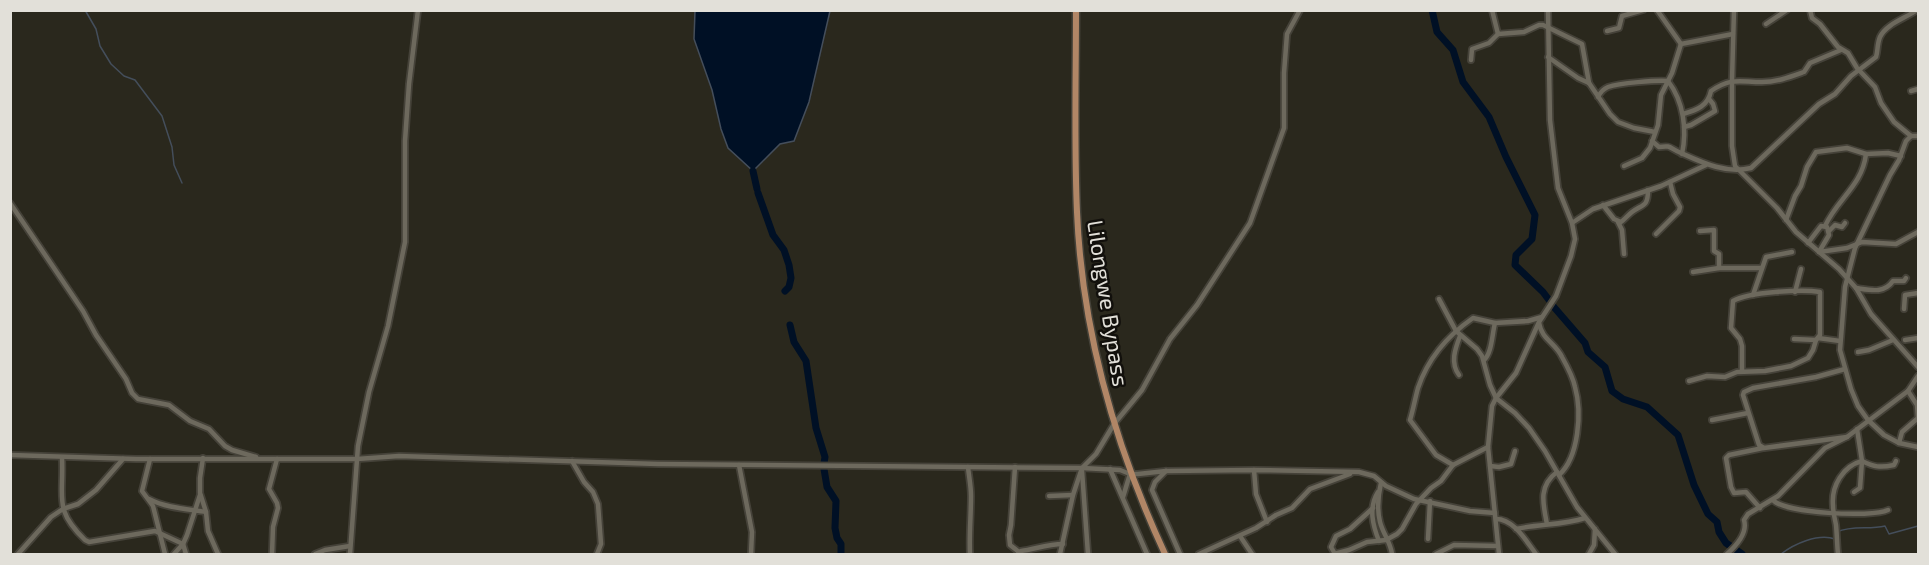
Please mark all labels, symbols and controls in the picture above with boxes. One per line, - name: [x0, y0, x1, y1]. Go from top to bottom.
- street label: Lilongwe Bypass: [1083, 218, 1135, 388]

